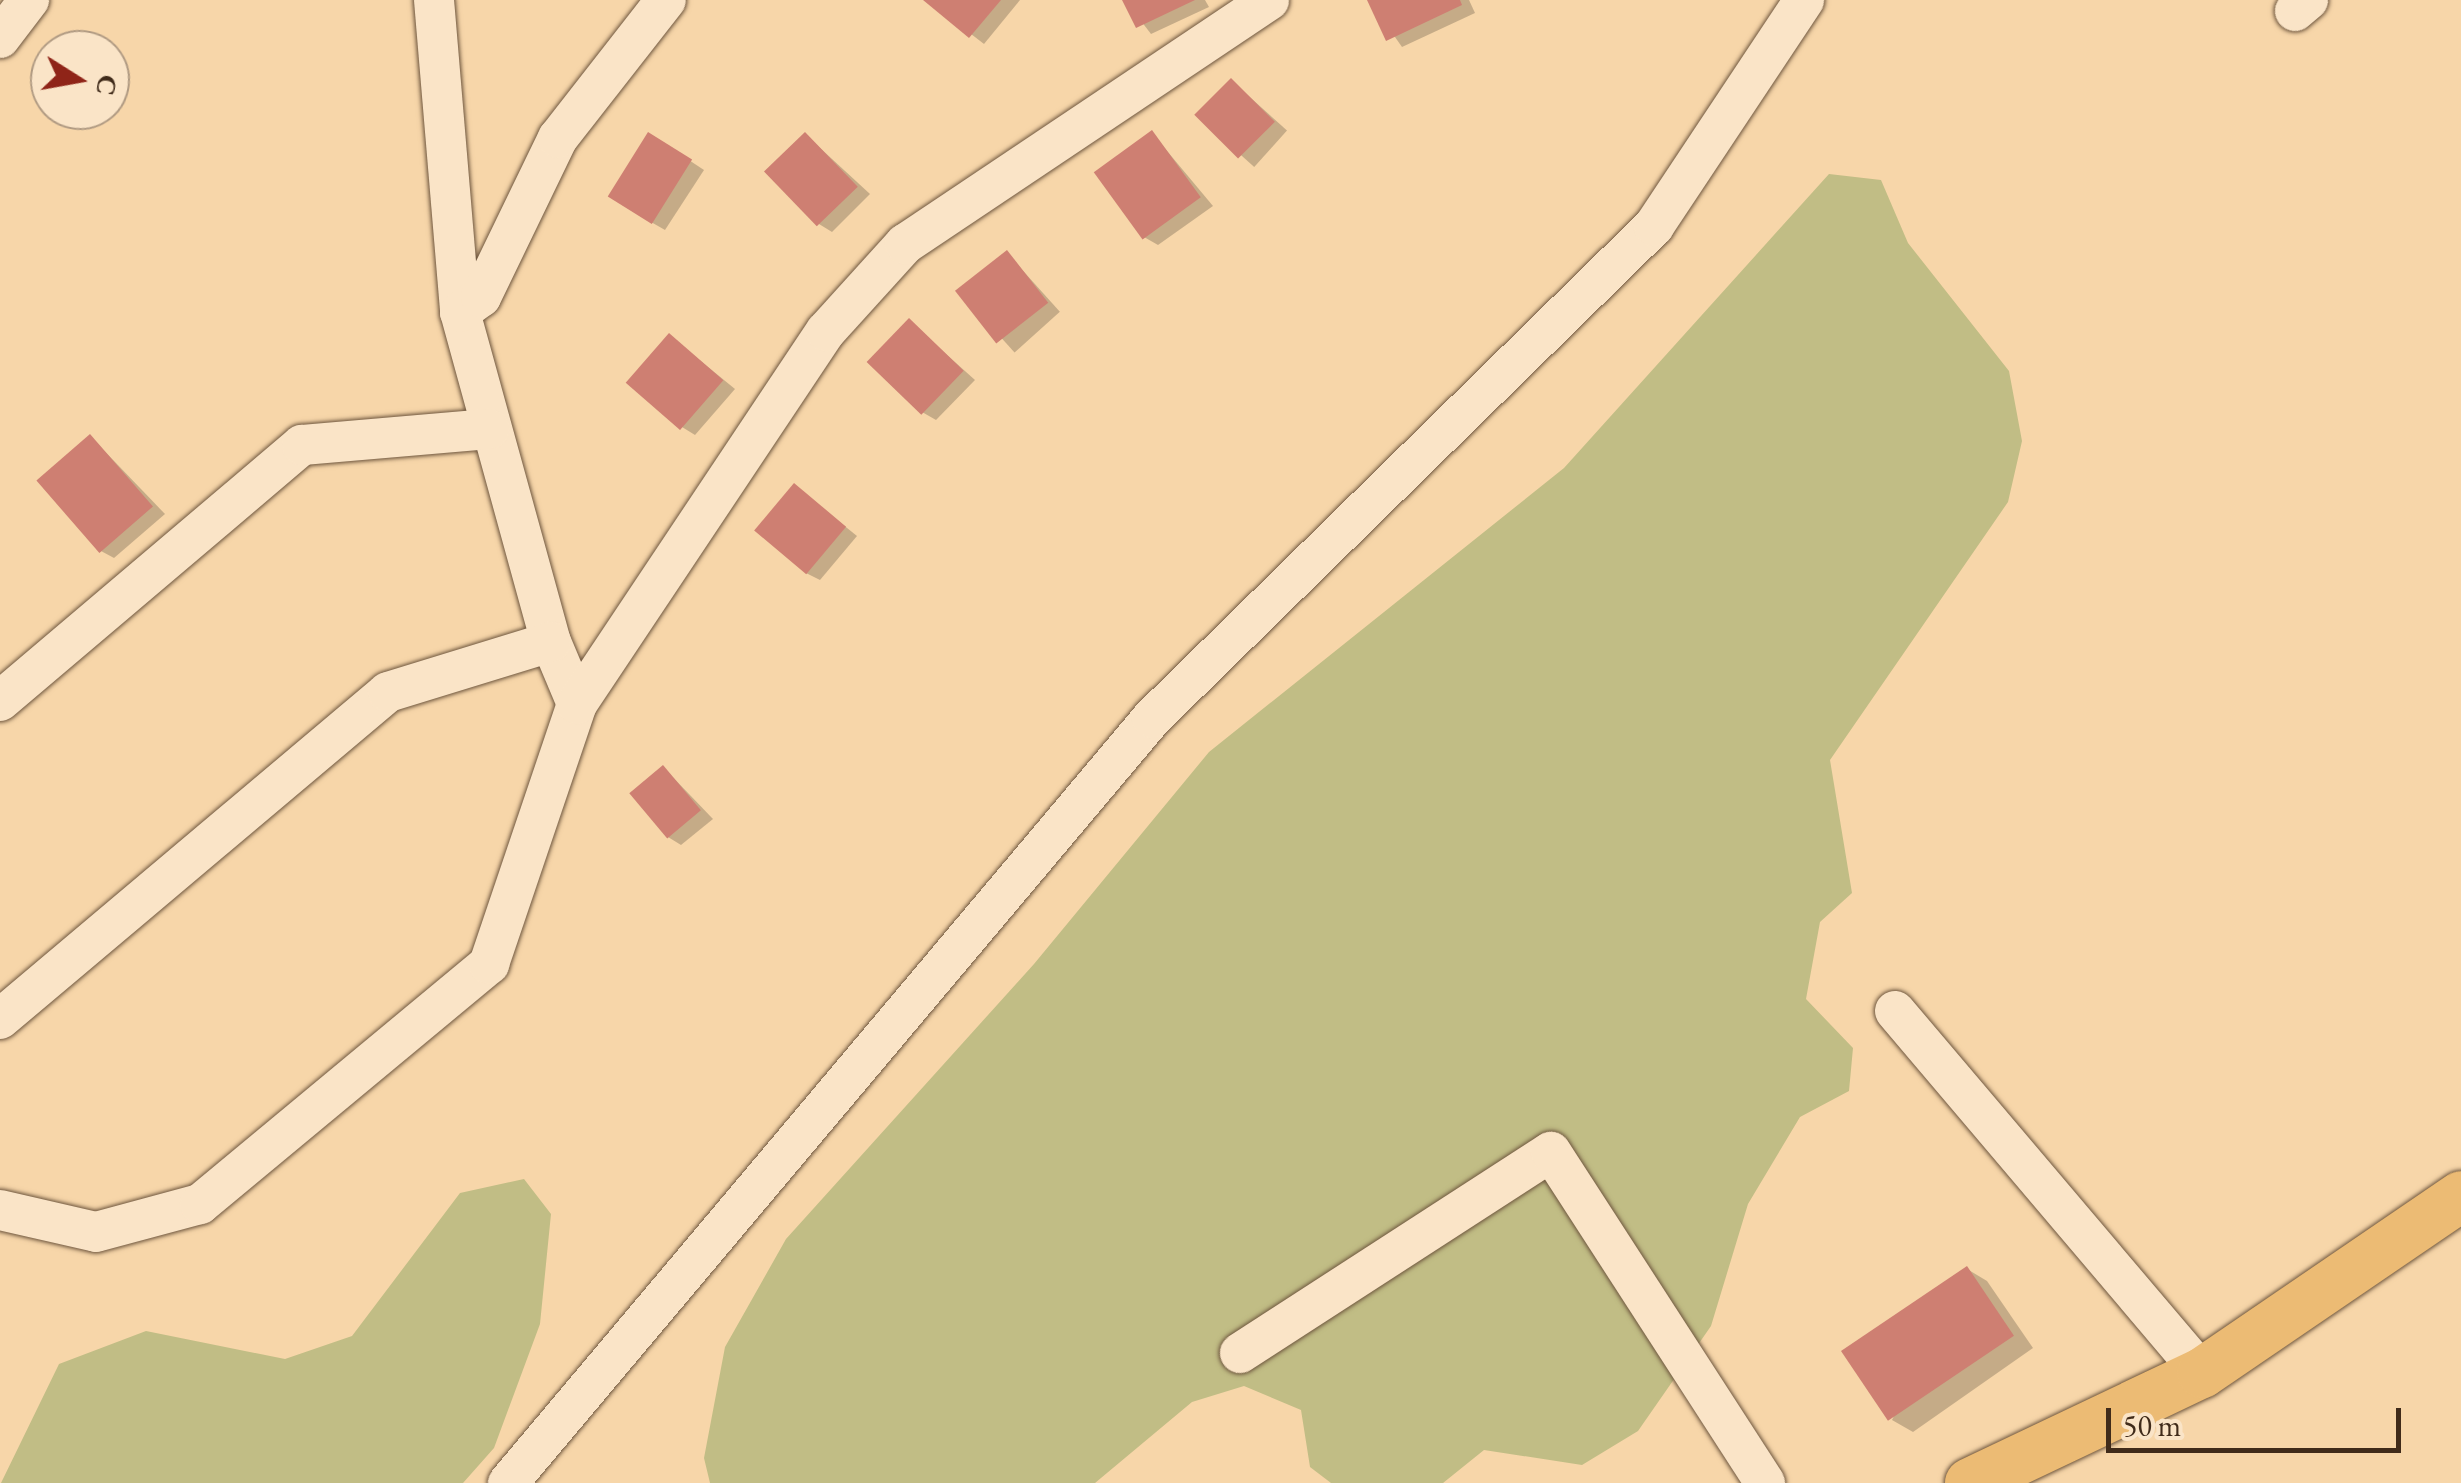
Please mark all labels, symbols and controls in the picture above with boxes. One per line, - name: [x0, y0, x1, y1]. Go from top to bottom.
- north arrow: [30, 30, 130, 130]
- text: С: [88, 72, 127, 99]
- scale bar: [2111, 1388, 2406, 1450]
- text: 50 m: [2123, 1406, 2181, 1445]

